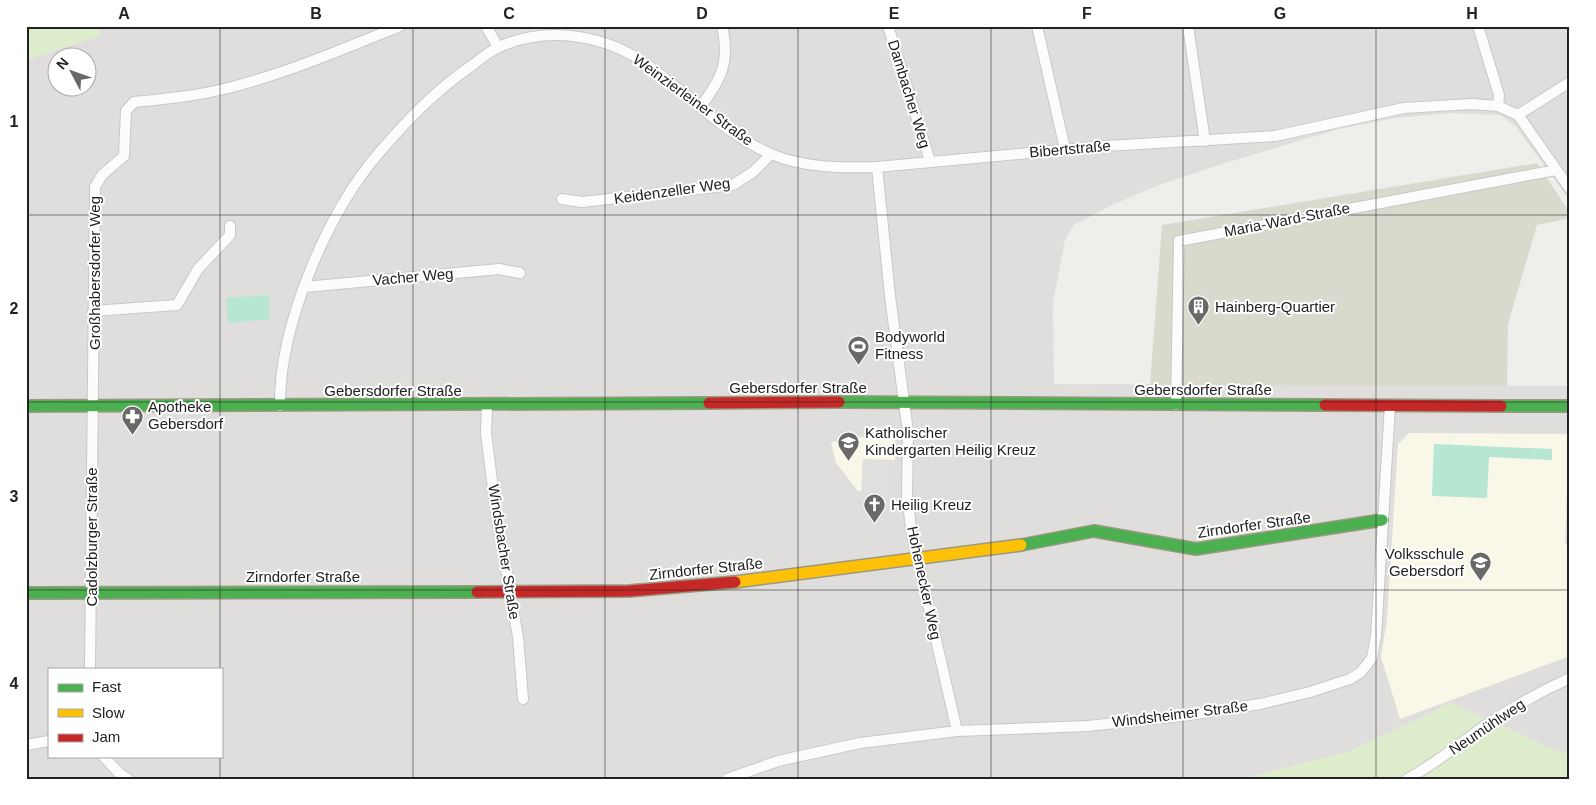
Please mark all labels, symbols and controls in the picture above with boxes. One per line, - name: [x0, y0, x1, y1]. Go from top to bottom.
- text: A: [118, 5, 130, 22]
- text: B: [310, 5, 322, 22]
- text: C: [503, 5, 515, 22]
- text: D: [696, 5, 708, 22]
- text: E: [889, 5, 900, 22]
- text: F: [1082, 5, 1092, 22]
- text: G: [1274, 5, 1286, 22]
- text: H: [1466, 5, 1478, 22]
- street label: Dambacher Weg: [885, 38, 934, 150]
- north arrow: [48, 48, 98, 98]
- street label: Weinzierleiner Straße: [630, 50, 757, 149]
- text: N: [53, 54, 72, 73]
- text: 1: [10, 113, 19, 130]
- street label: Bibertstraße: [1029, 136, 1111, 161]
- street label: Keidenzeller Weg: [613, 174, 731, 207]
- street label: Großhabersdorfer Weg: [86, 196, 103, 350]
- street label: Maria-Ward-Straße: [1223, 199, 1351, 240]
- street label: Vacher Weg: [372, 264, 454, 289]
- building icon: Hainberg-Quartier: [1187, 295, 1211, 326]
- place label: Hainberg-Quartier: [1215, 298, 1335, 315]
- text: 2: [10, 300, 19, 317]
- place label: Bodyworld Fitness: [875, 328, 945, 362]
- sports icon: Bodyworld Fitness: [847, 334, 871, 365]
- street label: Gebersdorfer Straße: [729, 379, 867, 396]
- street label: Gebersdorfer Straße: [1134, 381, 1272, 398]
- street label: Gebersdorfer Straße: [324, 382, 462, 399]
- place label: Apotheke Gebersdorf: [148, 398, 224, 432]
- pharmacy icon: Apotheke Gebersdorf: [120, 404, 144, 435]
- place label: Katholischer Kindergarten Heilig Kreuz: [865, 424, 1036, 458]
- school or university icon: Katholischer Kindergarten Heilig Kreuz: [837, 430, 861, 461]
- street label: Cadolzburger Straße: [83, 467, 100, 607]
- street label: Windsbacher Straße: [485, 483, 524, 621]
- text: 3: [10, 488, 19, 505]
- church icon: Heilig Kreuz: [863, 493, 887, 524]
- place label: Heilig Kreuz: [891, 496, 972, 513]
- street label: Zirndorfer Straße: [1196, 508, 1312, 541]
- street label: Hohenecker Weg: [904, 525, 945, 641]
- place label: Volksschule Gebersdorf: [1385, 545, 1465, 579]
- school or university icon: Volksschule Gebersdorf: [1468, 551, 1492, 582]
- street label: Zirndorfer Straße: [648, 554, 764, 583]
- street label: Zirndorfer Straße: [246, 568, 360, 585]
- legend: [48, 668, 222, 758]
- text: 4: [10, 675, 19, 692]
- text: Fast: [92, 678, 122, 695]
- street label: Neumühlweg: [1446, 695, 1528, 758]
- street label: Windsheimer Straße: [1111, 697, 1249, 730]
- text: Slow: [92, 704, 125, 721]
- text: Jam: [92, 728, 120, 745]

